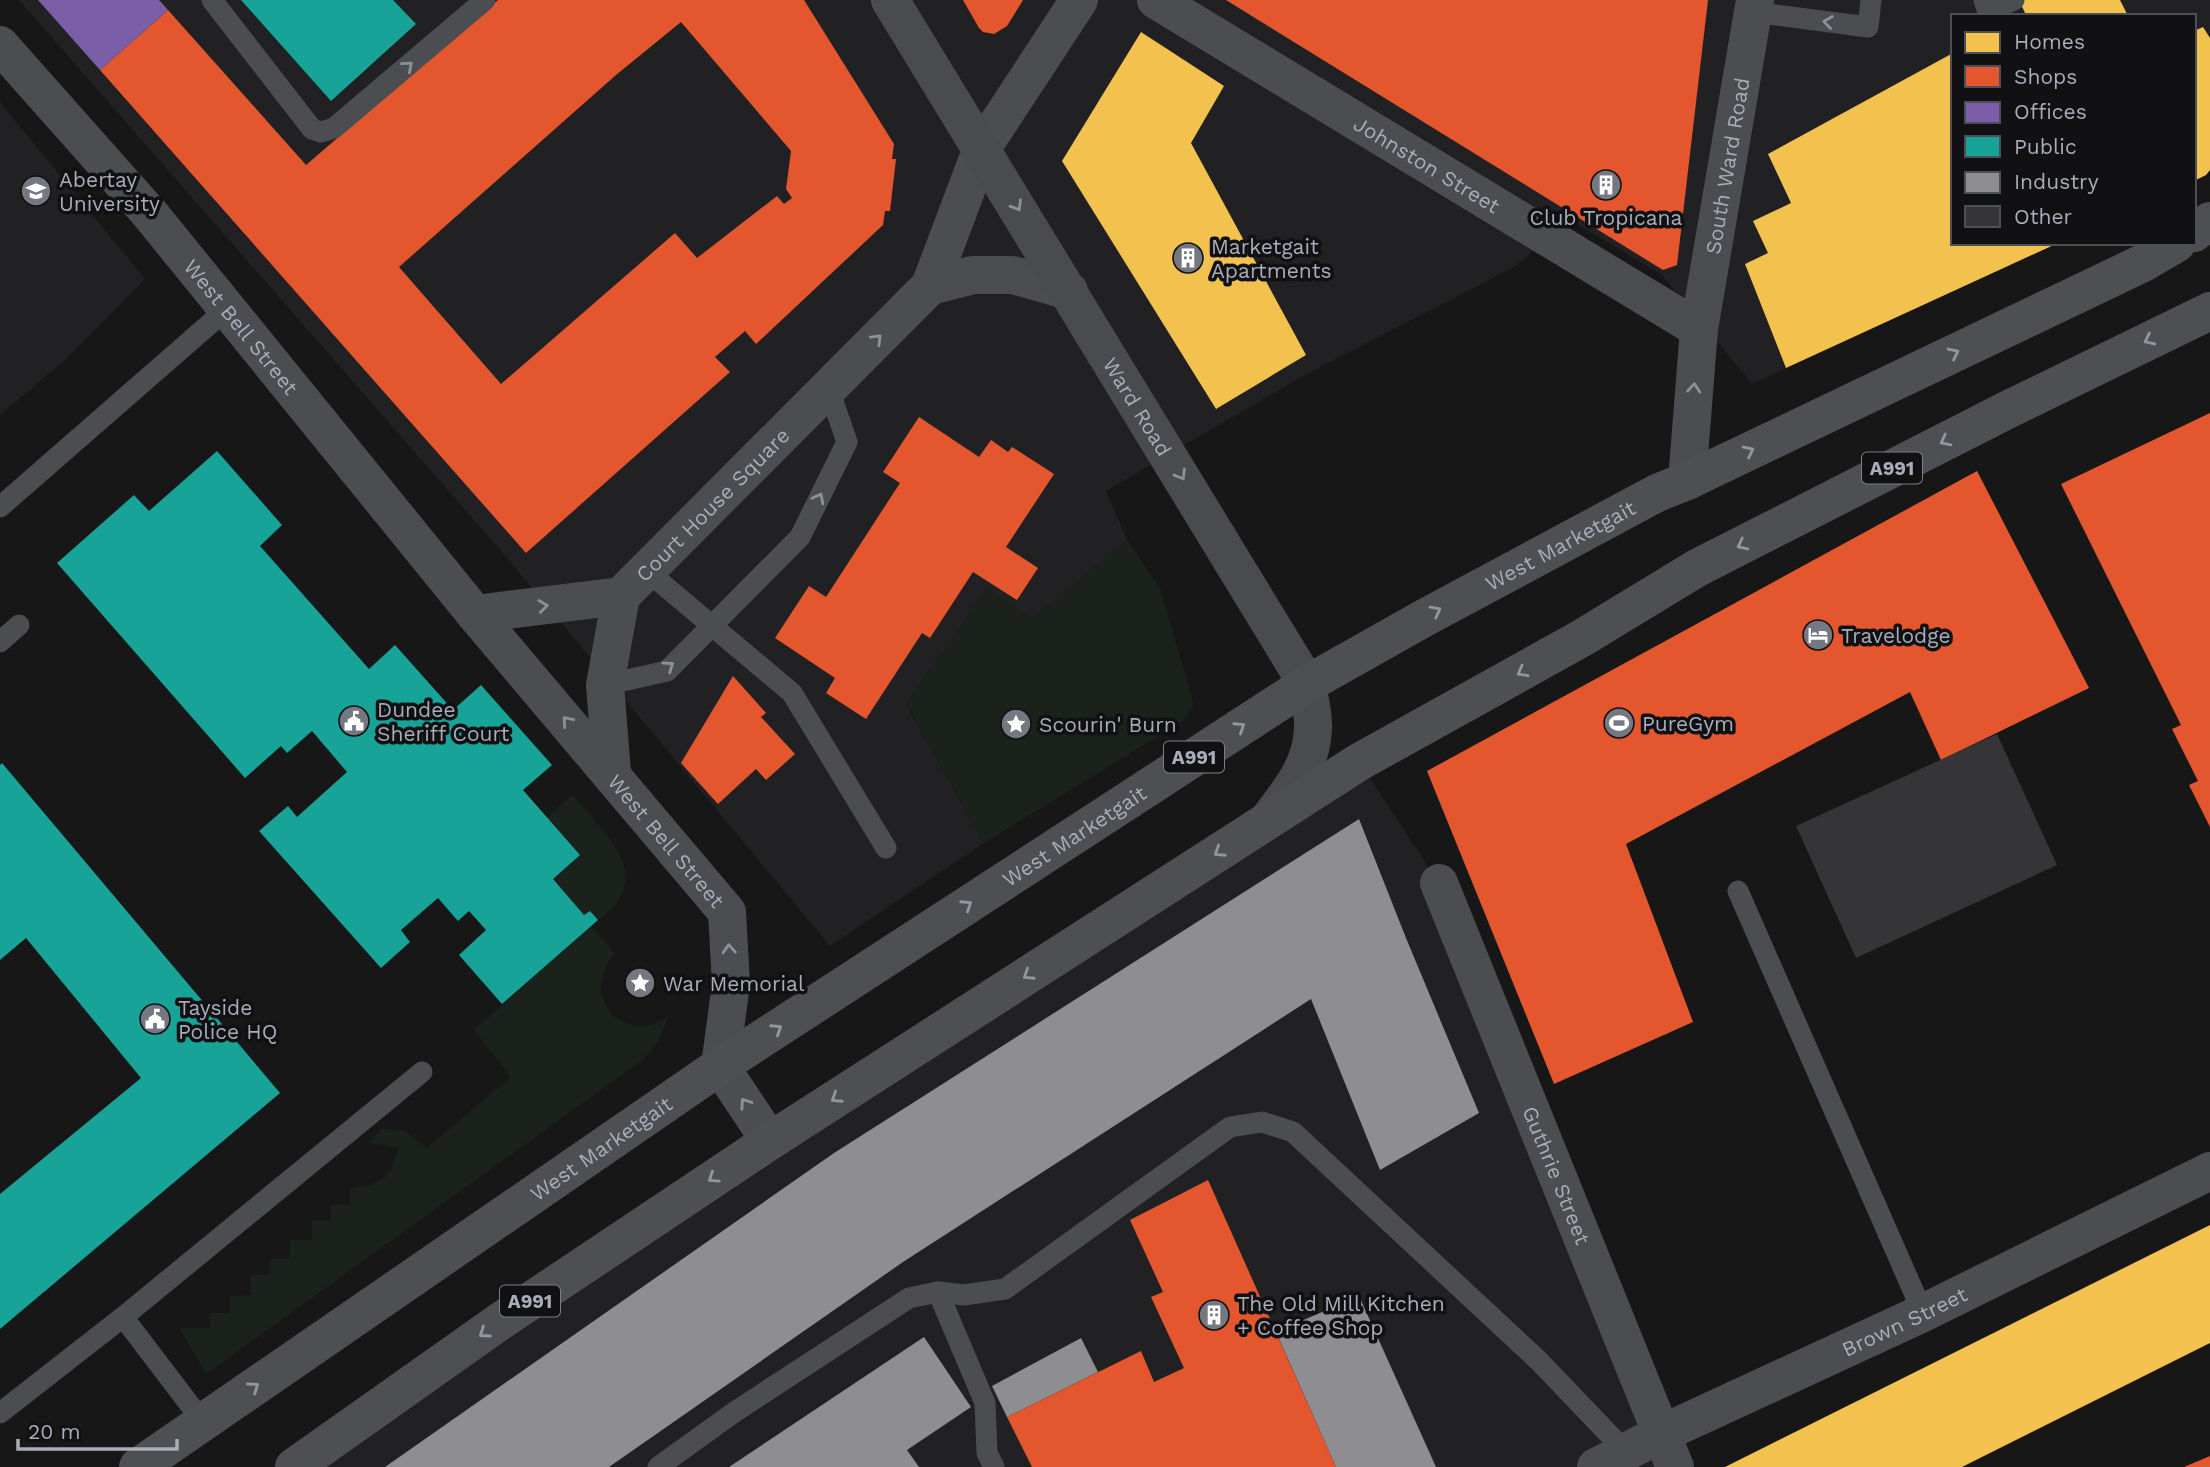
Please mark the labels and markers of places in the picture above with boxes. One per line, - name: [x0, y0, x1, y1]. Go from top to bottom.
- place label: Abertay University: [59, 167, 160, 216]
- building icon: Club Tropicana: [1589, 168, 1623, 202]
- school or university icon: Abertay University: [19, 174, 53, 208]
- place label: Club Tropicana: [1530, 205, 1683, 230]
- place label: Marketgait Apartments: [1211, 234, 1332, 283]
- building icon: Marketgait Apartments: [1171, 241, 1205, 275]
- hotel icon: Travelodge: [1801, 618, 1835, 652]
- place label: Travelodge: [1841, 623, 1951, 648]
- place label: Dundee Sheriff Court: [377, 697, 509, 746]
- public building icon: Dundee Sheriff Court: [337, 704, 371, 738]
- sports icon: PureGym: [1602, 706, 1636, 740]
- place icon: Scourin' Burn: [999, 707, 1033, 741]
- place label: PureGym: [1642, 711, 1734, 736]
- place label: Scourin' Burn: [1039, 712, 1177, 737]
- place icon: War Memorial: [623, 966, 657, 1000]
- place label: War Memorial: [663, 971, 805, 996]
- place label: Tayside Police HQ: [178, 995, 277, 1044]
- public building icon: Tayside Police HQ: [138, 1002, 172, 1036]
- place label: The Old Mill Kitchen + Coffee Shop: [1237, 1291, 1445, 1340]
- building icon: The Old Mill Kitchen + Coffee Shop: [1197, 1298, 1231, 1332]

